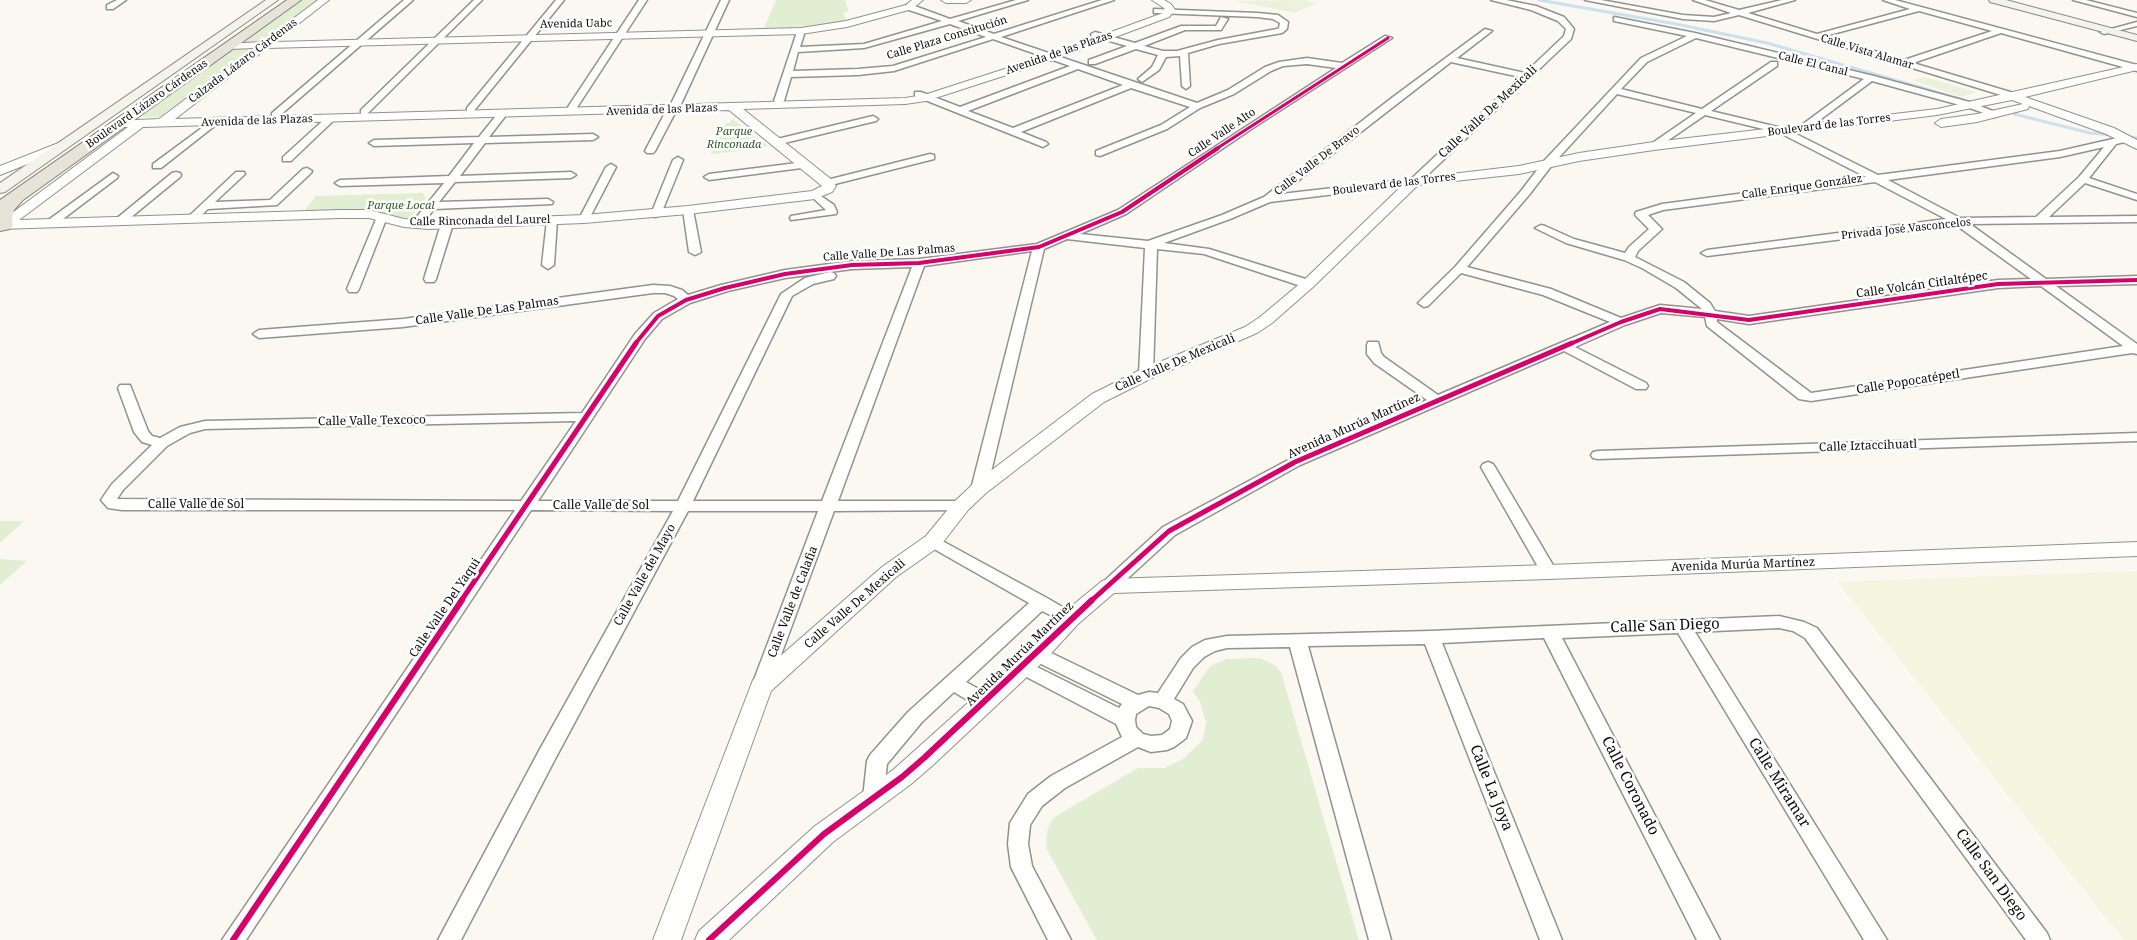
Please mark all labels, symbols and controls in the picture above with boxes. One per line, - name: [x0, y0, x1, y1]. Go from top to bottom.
- street label: Calle Plaza Constitución: [885, 13, 1009, 63]
- street label: Calzada Lázaro Cárdenas: [186, 16, 300, 106]
- street label: Avenida Uabc: [540, 17, 612, 31]
- street label: Avenida de las Plazas: [1004, 29, 1114, 77]
- street label: Calle Vista Alamar: [1819, 32, 1915, 72]
- street label: Calle El Canal: [1777, 49, 1849, 79]
- street label: Boulevard Lázaro Cárdenas: [84, 57, 210, 151]
- street label: Calle Valle De Mexicali: [1436, 63, 1540, 161]
- street label: Avenida de las Plazas: [606, 101, 718, 119]
- street label: Calle Valle Alto: [1186, 106, 1258, 160]
- street label: Boulevard de las Torres: [1767, 111, 1891, 139]
- street label: Avenida de las Plazas: [201, 112, 313, 130]
- street label: Calle Valle De Bravo: [1272, 124, 1362, 198]
- park label: Parque Rinconada: [707, 125, 761, 151]
- street label: Boulevard de las Torres: [1332, 170, 1456, 198]
- street label: Calle Enrique González: [1741, 172, 1863, 202]
- park label: Parque Local: [367, 199, 435, 213]
- street label: Calle Rinconada del Laurel: [410, 213, 550, 229]
- street label: Privada José Vasconcelos: [1840, 216, 1972, 242]
- street label: Calle Valle De Las Palmas: [822, 242, 956, 264]
- street label: Calle Volcán Citlaltépec: [1855, 269, 1989, 301]
- street label: Calle Valle De Las Palmas: [414, 294, 560, 328]
- street label: Calle Valle De Mexicali: [1113, 331, 1237, 395]
- street label: Calle Popocatépetl: [1855, 367, 1961, 397]
- street label: Avenida Murúa Martínez: [1285, 390, 1423, 462]
- street label: Calle Valle Texcoco: [318, 413, 426, 429]
- street label: Calle Iztaccihuatl: [1819, 437, 1917, 455]
- street label: Calle Valle de Sol: [148, 498, 244, 512]
- street label: Calle Valle de Sol: [553, 499, 649, 513]
- street label: Calle Valle del Mayo: [611, 522, 679, 628]
- street label: Calle Valle de Calafia: [765, 544, 821, 660]
- street label: Avenida Murúa Martínez: [1671, 555, 1815, 575]
- street label: Calle Valle Del Yaqui: [406, 556, 484, 660]
- street label: Calle Valle De Mexicali: [802, 556, 908, 652]
- street label: Avenida Murúa Martínez: [963, 599, 1077, 709]
- street label: Calle San Diego: [1610, 615, 1720, 637]
- street label: Calle Coronado: [1597, 734, 1663, 838]
- street label: Calle Miramar: [1744, 735, 1814, 831]
- street label: Calle La Joya: [1466, 742, 1516, 834]
- street label: Calle San Diego: [1952, 825, 2030, 925]

